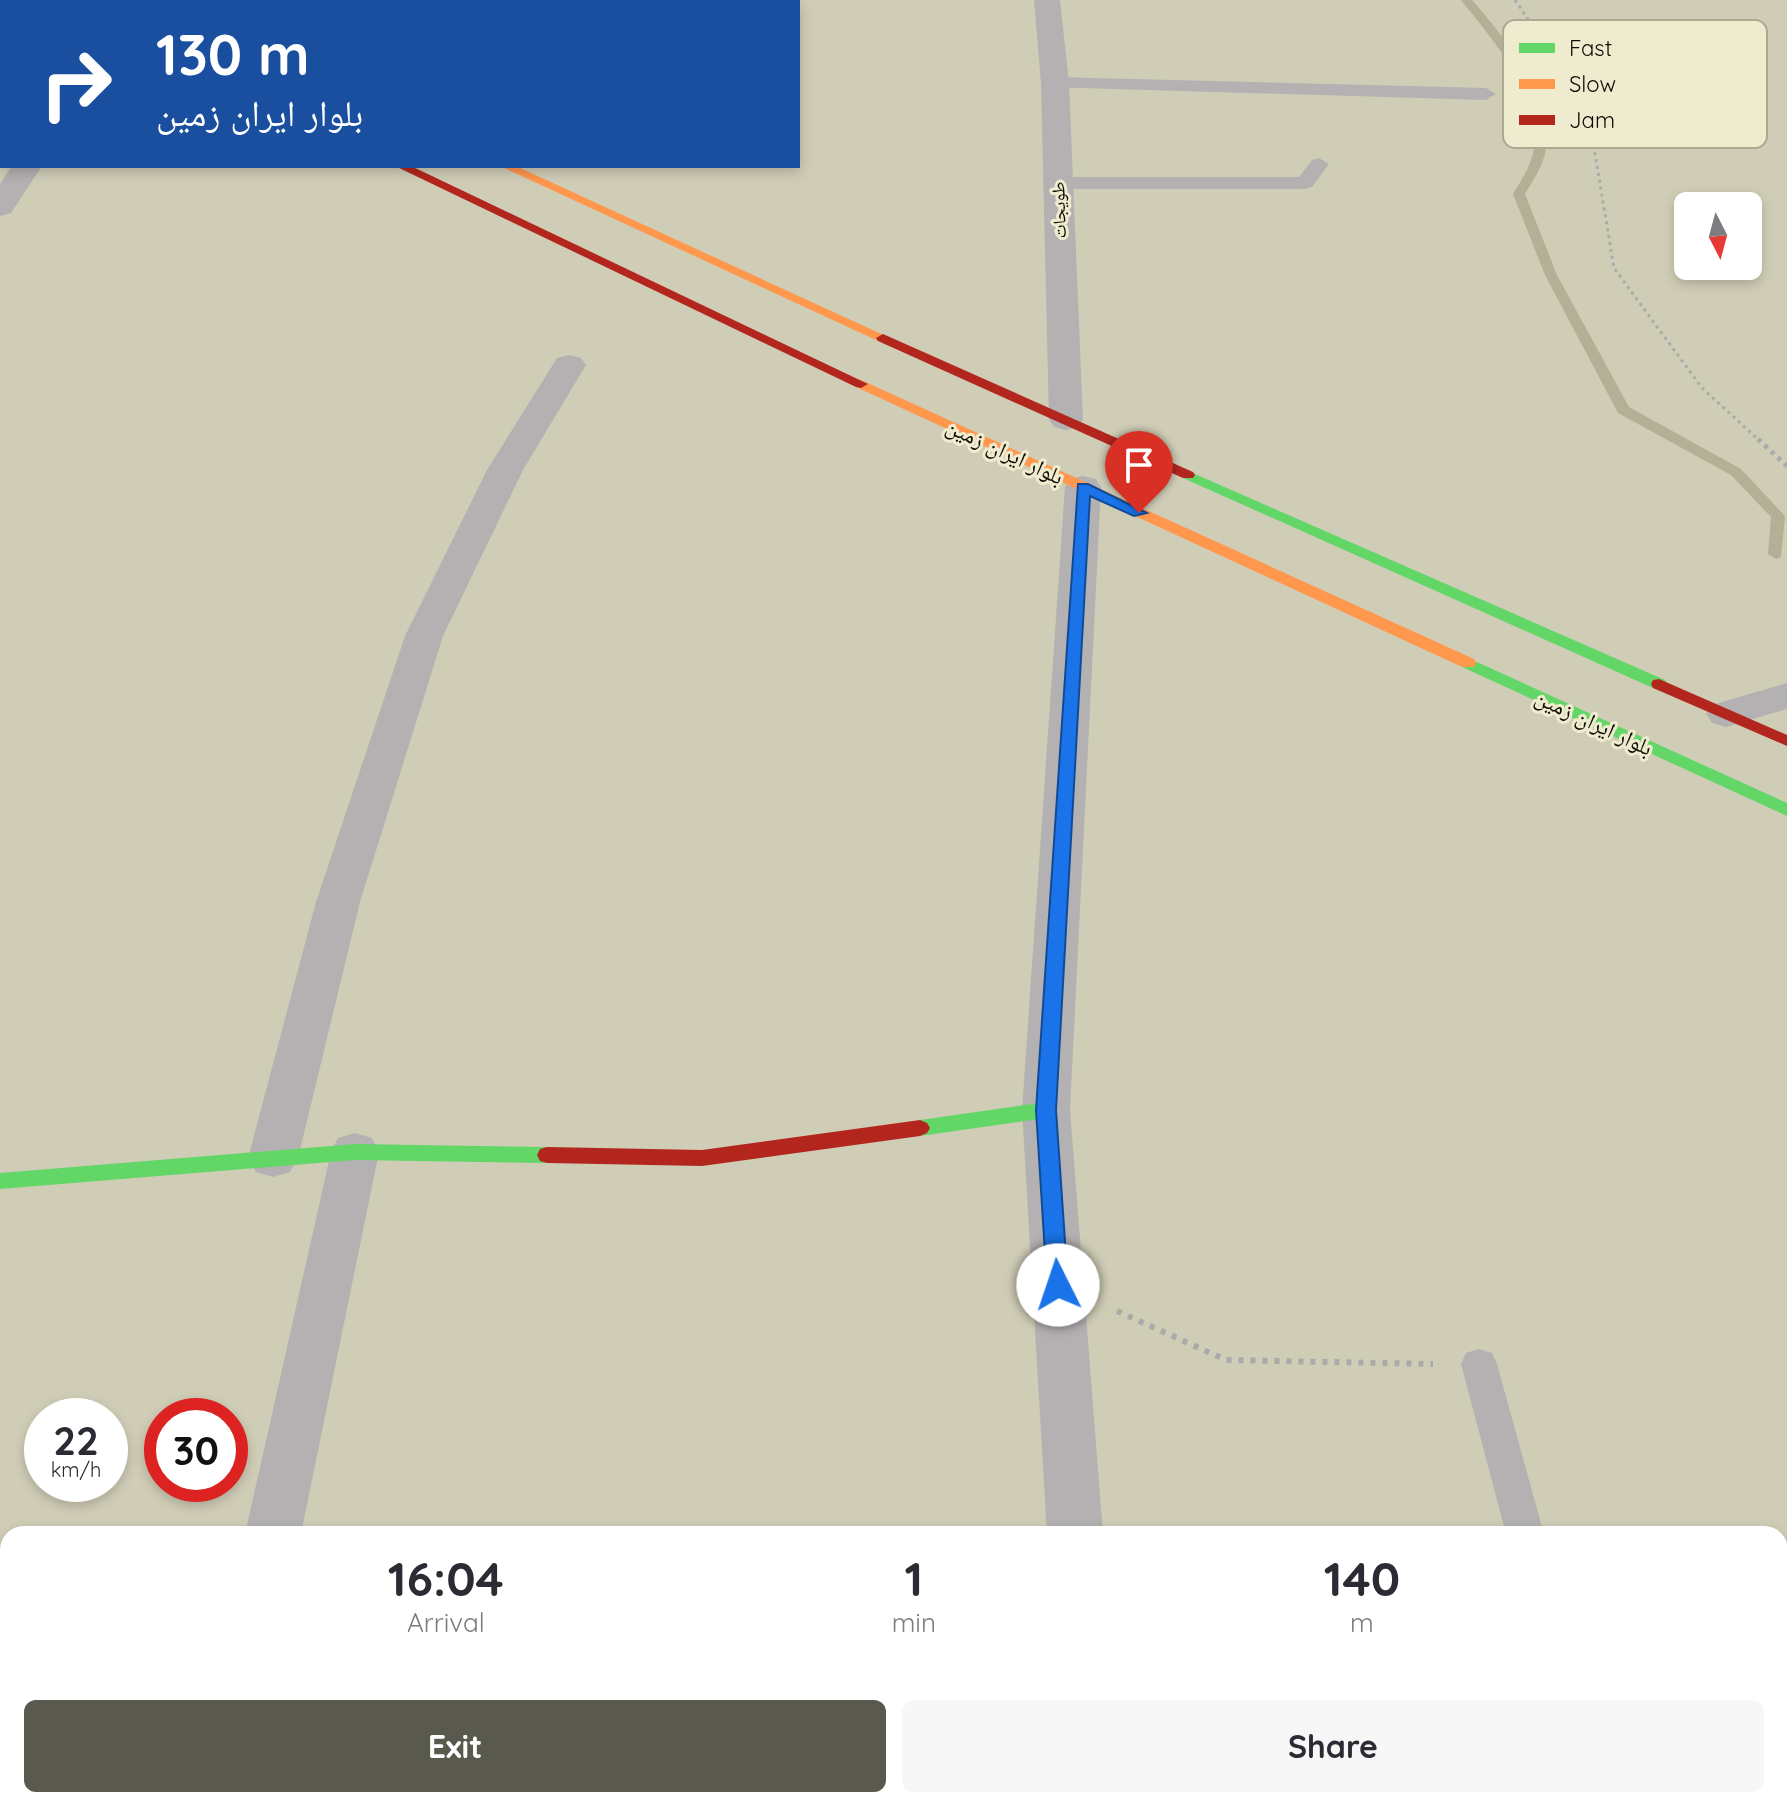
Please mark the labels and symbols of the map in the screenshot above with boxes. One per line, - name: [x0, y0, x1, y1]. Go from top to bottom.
- legend: [1503, 20, 1767, 148]
- text: Fast: [1569, 34, 1612, 62]
- text: Slow: [1569, 70, 1616, 98]
- text: Jam: [1569, 106, 1615, 134]
- street label: طویجات: [1046, 181, 1071, 239]
- north arrow: [1674, 192, 1762, 280]
- street label: بلوار ایران زمین: [942, 412, 1068, 490]
- pin: [1105, 431, 1173, 513]
- street label: بلوار ایران زمین: [1531, 683, 1657, 761]
- position arrow: [1016, 1243, 1100, 1327]
- speed limit sign: 30: [144, 1398, 248, 1502]

